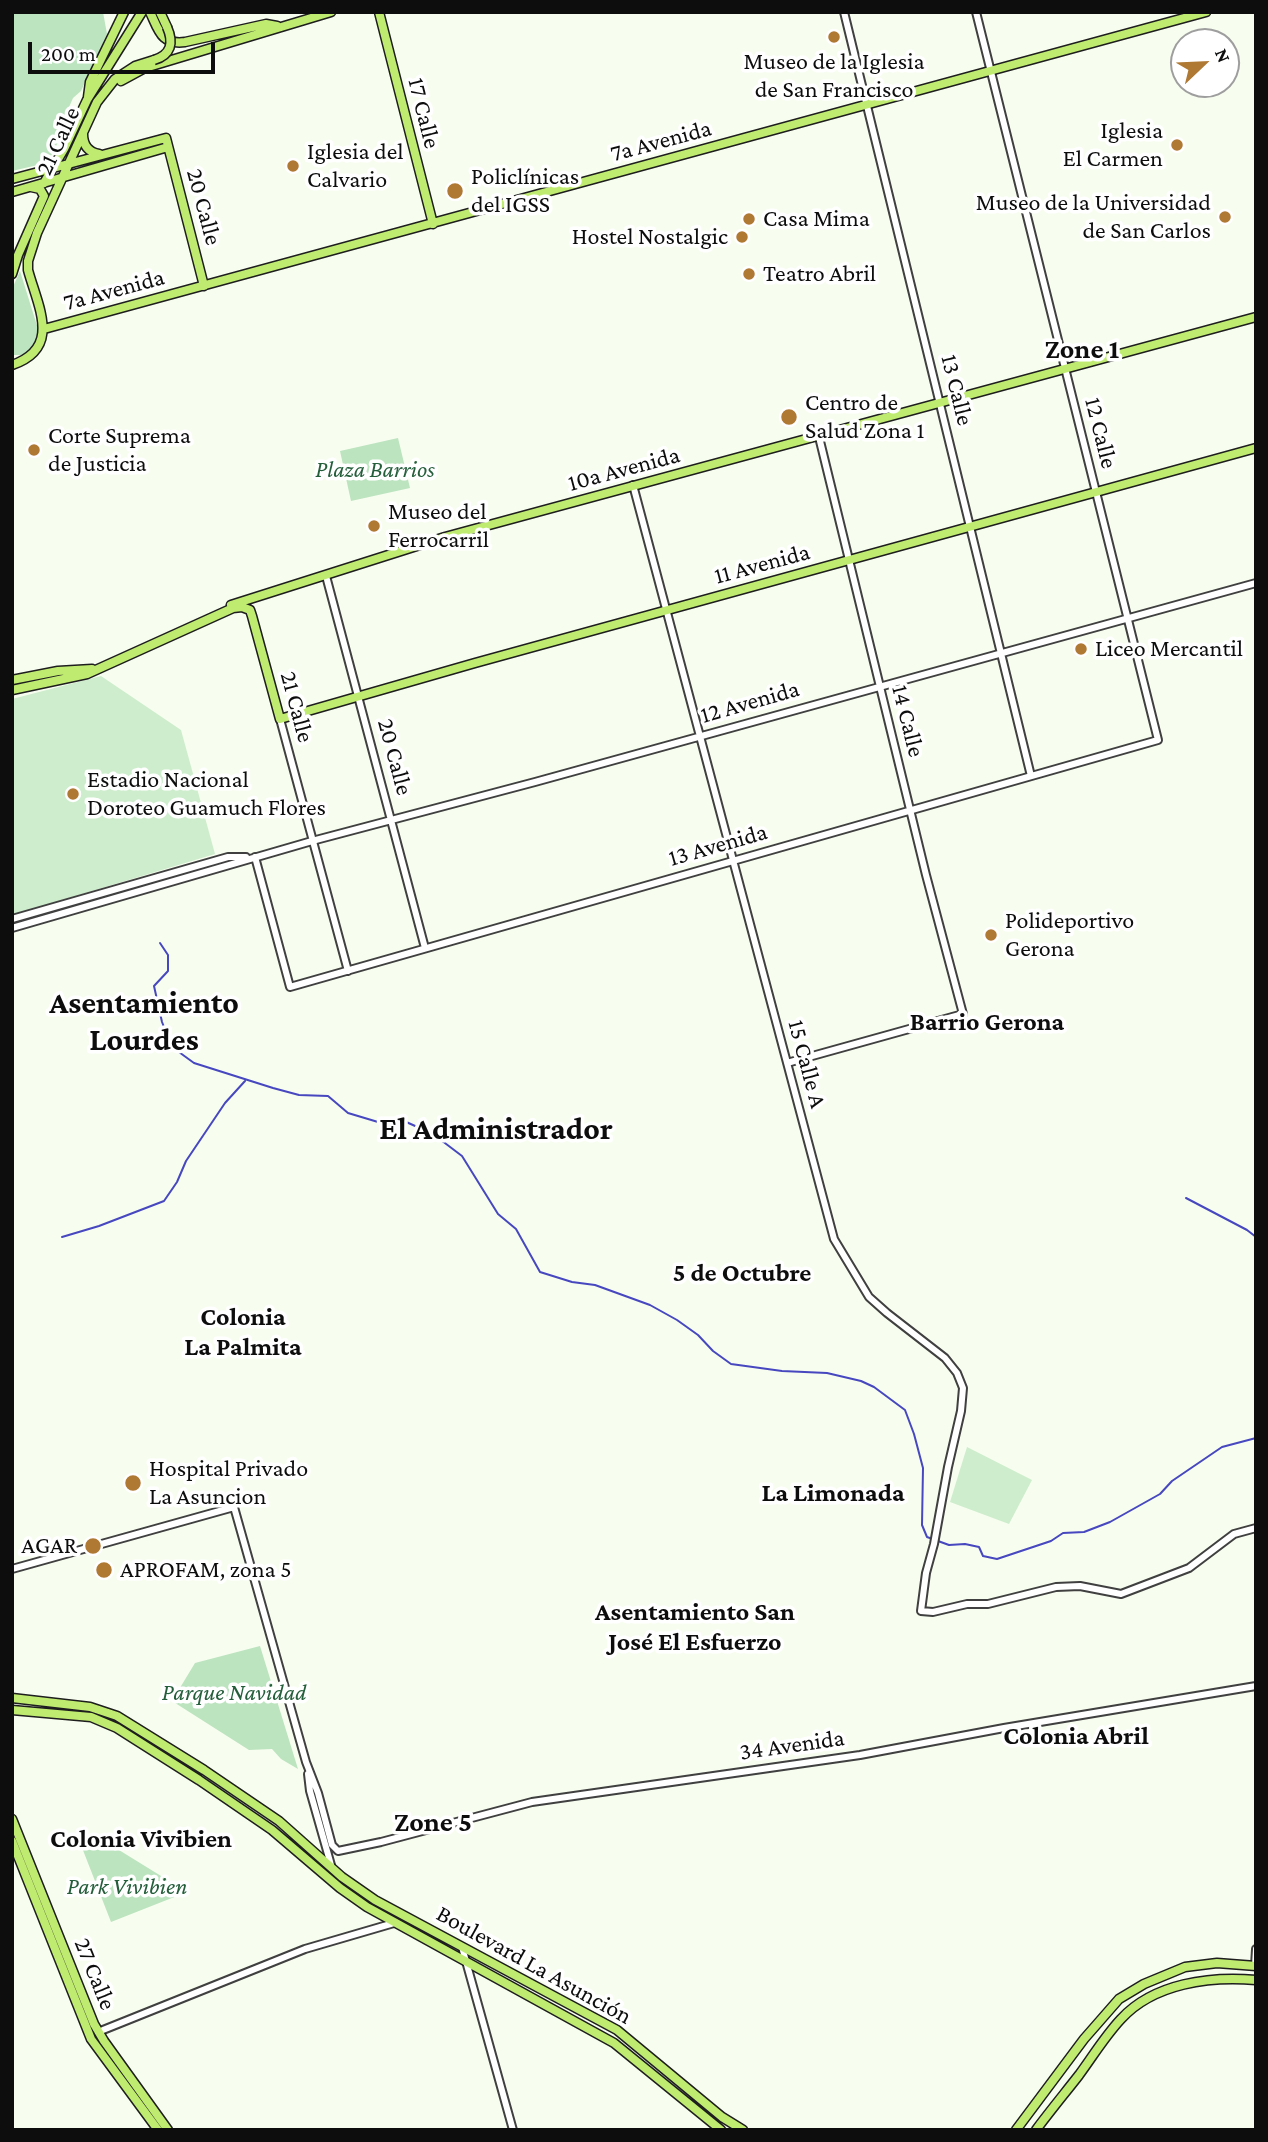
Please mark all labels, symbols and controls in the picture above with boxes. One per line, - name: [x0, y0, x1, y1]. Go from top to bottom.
- scale bar: [32, 28, 219, 72]
- north arrow: [1170, 28, 1240, 98]
- marker: Museo de la Iglesia de San Francisco: [826, 29, 842, 45]
- text: 200 m: [41, 42, 96, 66]
- text: N: [1211, 45, 1235, 65]
- place label: Museo de la Iglesia de San Francisco: [743, 48, 925, 104]
- street label: 17 Calle: [401, 75, 447, 151]
- street label: 21 Calle: [30, 102, 86, 180]
- street label: 7a Avenida: [607, 114, 715, 168]
- place label: Iglesia El Carmen: [1063, 117, 1163, 173]
- marker: Iglesia El Carmen: [1169, 137, 1185, 153]
- place label: Iglesia del Calvario: [307, 138, 404, 194]
- marker: Iglesia del Calvario: [285, 158, 301, 174]
- place label: Policlínicas del IGSS: [471, 163, 579, 219]
- street label: 20 Calle: [180, 166, 228, 248]
- marker: Policlínicas del IGSS: [445, 181, 465, 201]
- place label: Museo de la Universidad de San Carlos: [976, 189, 1211, 245]
- place label: Casa Mima: [763, 205, 870, 233]
- marker: Museo de la Universidad de San Carlos: [1217, 209, 1233, 225]
- marker: Casa Mima: [741, 211, 757, 227]
- place label: Hostel Nostalgic: [572, 223, 728, 251]
- marker: Hostel Nostalgic: [734, 229, 750, 245]
- place label: Teatro Abril: [763, 260, 876, 288]
- street label: 7a Avenida: [60, 263, 168, 317]
- marker: Teatro Abril: [741, 266, 757, 282]
- district label: Zone 1: [1045, 332, 1119, 366]
- street label: 13 Calle: [934, 352, 980, 428]
- place label: Centro de Salud Zona 1: [805, 389, 924, 445]
- street label: 12 Calle: [1078, 394, 1124, 472]
- marker: Centro de Salud Zona 1: [779, 407, 799, 427]
- place label: Corte Suprema de Justicia: [48, 422, 191, 478]
- street label: 10a Avenida: [565, 440, 683, 498]
- marker: Corte Suprema de Justicia: [26, 442, 42, 458]
- park label: Plaza Barrios: [315, 456, 435, 484]
- place label: Museo del Ferrocarril: [388, 498, 489, 554]
- marker: Museo del Ferrocarril: [366, 518, 382, 534]
- street label: 11 Avenida: [711, 537, 813, 591]
- place label: Liceo Mercantil: [1095, 635, 1243, 663]
- marker: Liceo Mercantil: [1073, 641, 1089, 657]
- street label: 21 Calle: [274, 668, 320, 746]
- street label: 12 Avenida: [697, 674, 803, 730]
- street label: 14 Calle: [885, 682, 931, 760]
- street label: 20 Calle: [371, 716, 419, 798]
- place label: Estadio Nacional Doroteo Guamuch Flores: [87, 766, 326, 822]
- marker: Estadio Nacional Doroteo Guamuch Flores: [65, 786, 81, 802]
- street label: 13 Avenida: [665, 817, 771, 873]
- place label: Polideportivo Gerona: [1005, 907, 1134, 963]
- marker: Polideportivo Gerona: [983, 927, 999, 943]
- district label: Asentamiento Lourdes: [49, 984, 239, 1059]
- district label: Barrio Gerona: [910, 1006, 1064, 1038]
- street label: 15 Calle A: [781, 1017, 833, 1111]
- district label: El Administrador: [379, 1110, 613, 1148]
- district label: 5 de Octubre: [673, 1257, 811, 1289]
- district label: Colonia La Palmita: [184, 1301, 302, 1362]
- place label: Hospital Privado La Asuncion: [149, 1455, 308, 1511]
- marker: Hospital Privado La Asuncion: [123, 1473, 143, 1493]
- district label: La Limonada: [761, 1477, 905, 1509]
- place label: AGAR: [21, 1532, 77, 1560]
- marker: AGAR: [83, 1536, 103, 1556]
- place label: APROFAM, zona 5: [120, 1556, 292, 1584]
- marker: APROFAM, zona 5: [94, 1560, 114, 1580]
- district label: Asentamiento San José El Esfuerzo: [595, 1596, 795, 1658]
- park label: Parque Navidad: [162, 1679, 306, 1707]
- district label: Colonia Abril: [1003, 1720, 1149, 1752]
- street label: 34 Avenida: [738, 1723, 846, 1767]
- district label: Zone 5: [394, 1805, 472, 1839]
- district label: Colonia Vivibien: [50, 1823, 232, 1855]
- park label: Park Vivibien: [67, 1873, 187, 1901]
- street label: Boulevard La Asunción: [431, 1899, 637, 2031]
- street label: 27 Calle: [68, 1934, 122, 2014]

